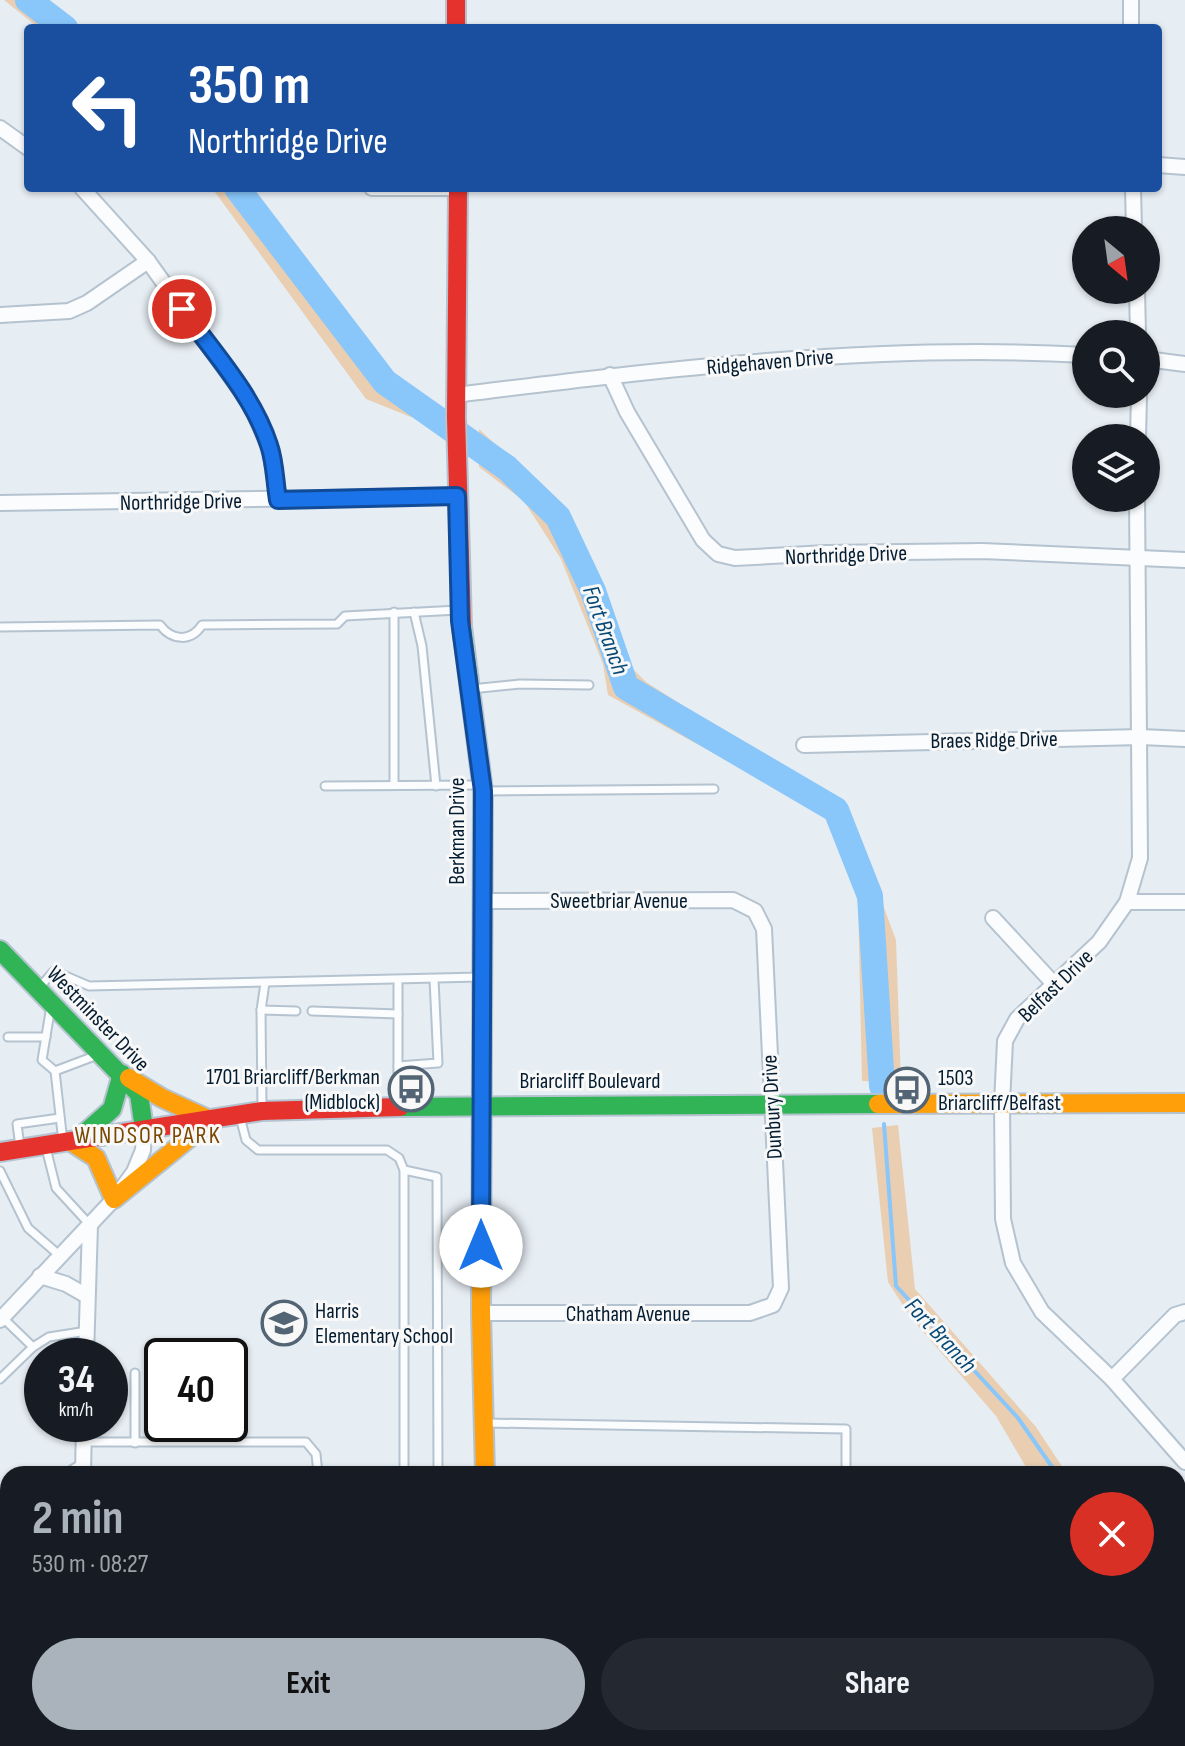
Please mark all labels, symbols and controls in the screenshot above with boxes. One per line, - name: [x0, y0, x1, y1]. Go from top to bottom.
- text: 350 m: [188, 53, 310, 120]
- icon: left: [56, 56, 160, 160]
- text: Northridge Drive: [188, 121, 388, 164]
- north arrow: [1072, 216, 1160, 304]
- map controls: [1072, 216, 1160, 512]
- pin: [148, 275, 216, 343]
- icon: arrive: [160, 287, 204, 331]
- button: search: [1072, 320, 1160, 408]
- street label: Ridgehaven Drive: [706, 344, 835, 381]
- button: layers: [1072, 424, 1160, 512]
- street label: Northridge Drive: [120, 488, 242, 517]
- street label: Northridge Drive: [785, 540, 908, 571]
- water label: Fort Branch: [576, 582, 635, 679]
- street label: Braes Ridge Drive: [930, 726, 1058, 755]
- street label: Berkman Drive: [444, 777, 471, 885]
- street label: Sweetbriar Avenue: [550, 888, 688, 915]
- street label: Belfast Drive: [1013, 944, 1099, 1028]
- street label: Westminster Drive: [41, 961, 155, 1078]
- street label: Dunbury Drive: [756, 1054, 789, 1160]
- place label: 1701 Briarcliff/Berkman (Midblock): [206, 1064, 380, 1116]
- bus stop icon: 1701 Briarcliff/Berkman (Midblock): [387, 1065, 435, 1113]
- place label: 1503 Briarcliff/Belfast: [938, 1065, 1061, 1117]
- bus stop icon: 1503 Briarcliff/Belfast: [883, 1066, 931, 1114]
- street label: Briarcliff Boulevard: [520, 1068, 660, 1095]
- district label: WINDSOR PARK: [74, 1121, 222, 1150]
- position arrow: [439, 1204, 523, 1288]
- water label: Fort Branch: [899, 1292, 983, 1379]
- place label: Harris Elementary School: [315, 1298, 453, 1350]
- school or university icon: Harris Elementary School: [260, 1299, 308, 1347]
- street label: Chatham Avenue: [566, 1301, 690, 1328]
- speed limit sign: 40: [144, 1338, 248, 1442]
- text: 34: [58, 1356, 94, 1404]
- text: km/h: [59, 1398, 93, 1422]
- text: 2 min: [32, 1490, 123, 1547]
- button: close: [1070, 1492, 1154, 1576]
- text: 530 m · 08:27: [32, 1549, 148, 1580]
- button: Exit: [32, 1638, 585, 1730]
- button: Share: [601, 1638, 1154, 1730]

